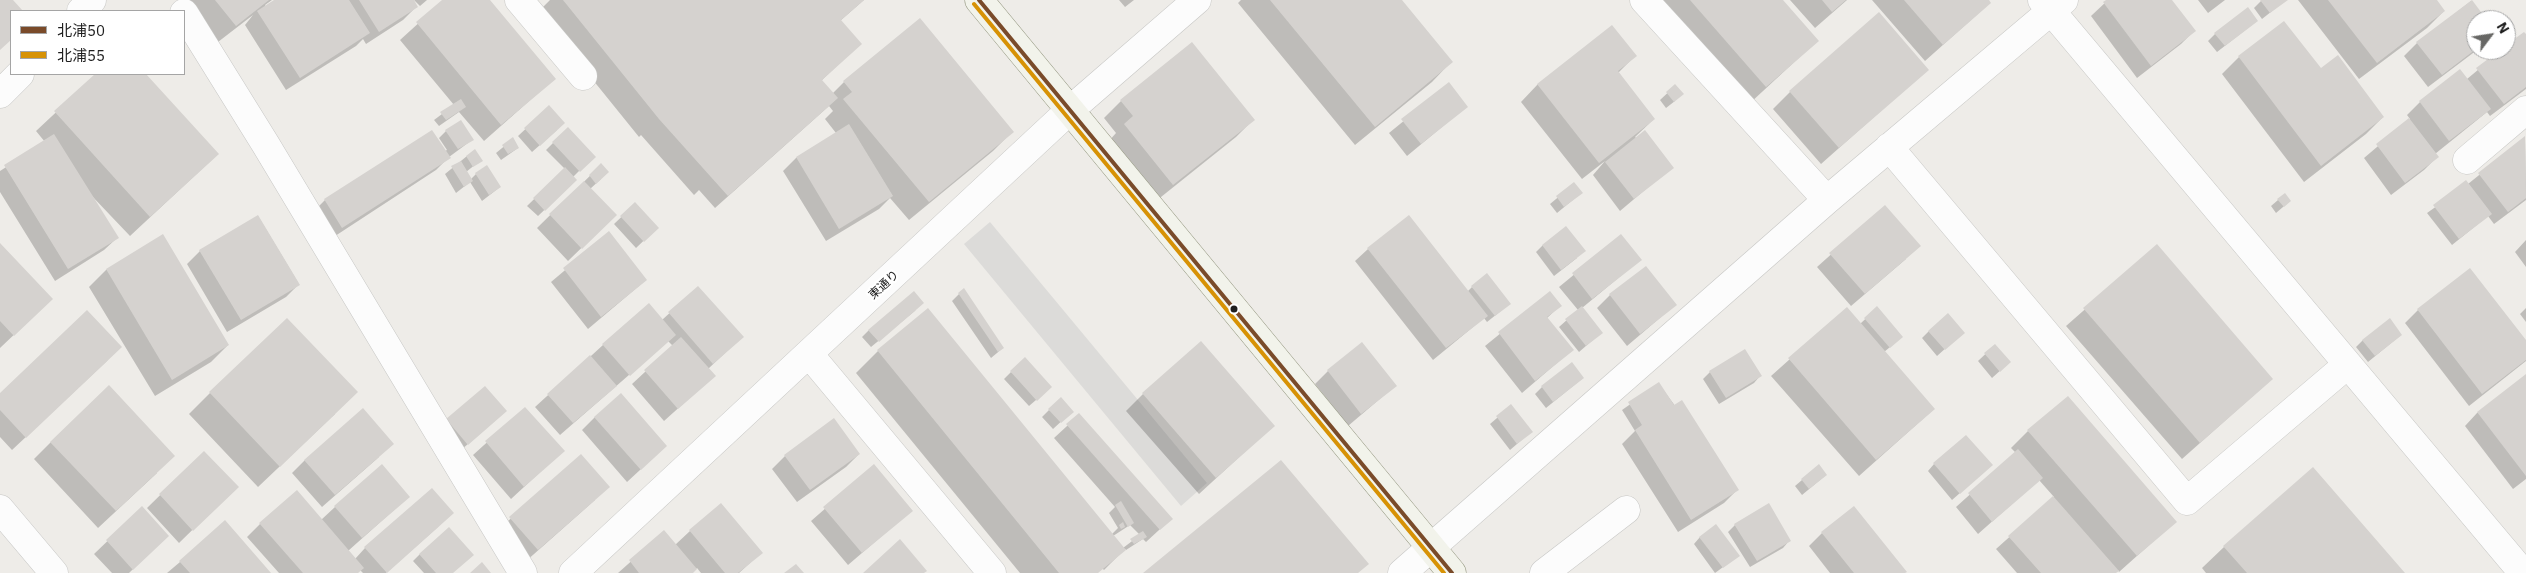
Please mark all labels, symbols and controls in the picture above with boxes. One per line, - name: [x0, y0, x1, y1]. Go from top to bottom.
- legend: [10, 10, 185, 75]
- north arrow: [2466, 10, 2516, 60]
- text: N: [2493, 19, 2513, 37]
- text: 北浦50: [57, 21, 105, 40]
- text: 北浦55: [57, 46, 105, 65]
- street label: 東通り: [866, 267, 902, 303]
- unlabelled marker: [1229, 304, 1239, 314]

